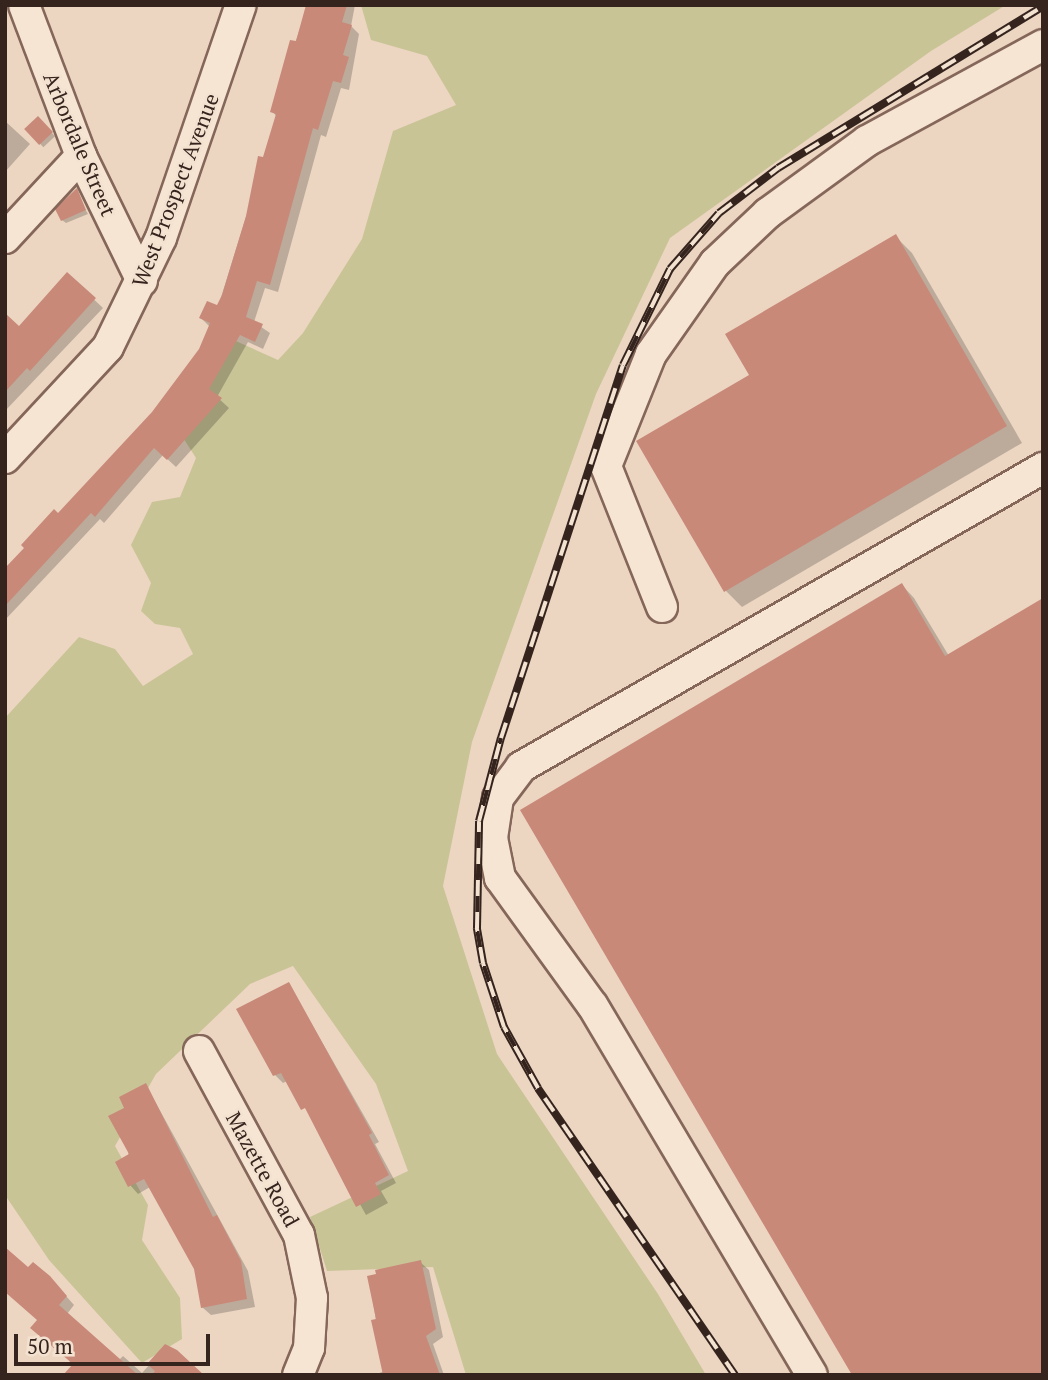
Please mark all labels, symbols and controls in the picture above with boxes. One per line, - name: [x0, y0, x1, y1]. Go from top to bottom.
- street label: Arbordale Street: [38, 68, 122, 220]
- street label: West Prospect Avenue: [126, 89, 224, 291]
- street label: Mazette Road: [221, 1107, 305, 1231]
- scale bar: [18, 1320, 214, 1364]
- text: 50 m: [27, 1332, 73, 1360]

